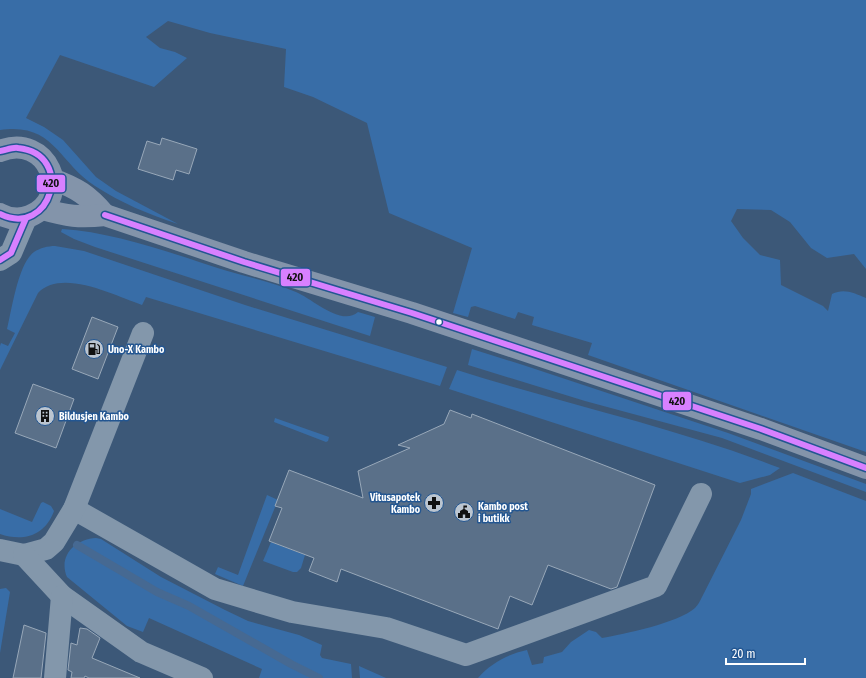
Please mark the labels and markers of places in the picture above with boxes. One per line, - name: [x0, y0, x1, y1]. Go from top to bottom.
- unlabelled marker: [434, 317, 444, 327]
- fuel station icon: Uno-X Kambo: [83, 338, 105, 360]
- place label: Uno-X Kambo: [108, 344, 165, 356]
- building icon: Bildusjen Kambo: [34, 405, 56, 427]
- place label: Bildusjen Kambo: [59, 411, 130, 423]
- place label: Vitusapotek Kambo: [369, 492, 421, 516]
- pharmacy icon: Vitusapotek Kambo: [423, 492, 445, 514]
- public building icon: Kambo post i butikk: [453, 501, 475, 523]
- place label: Kambo post i butikk: [478, 501, 528, 525]

